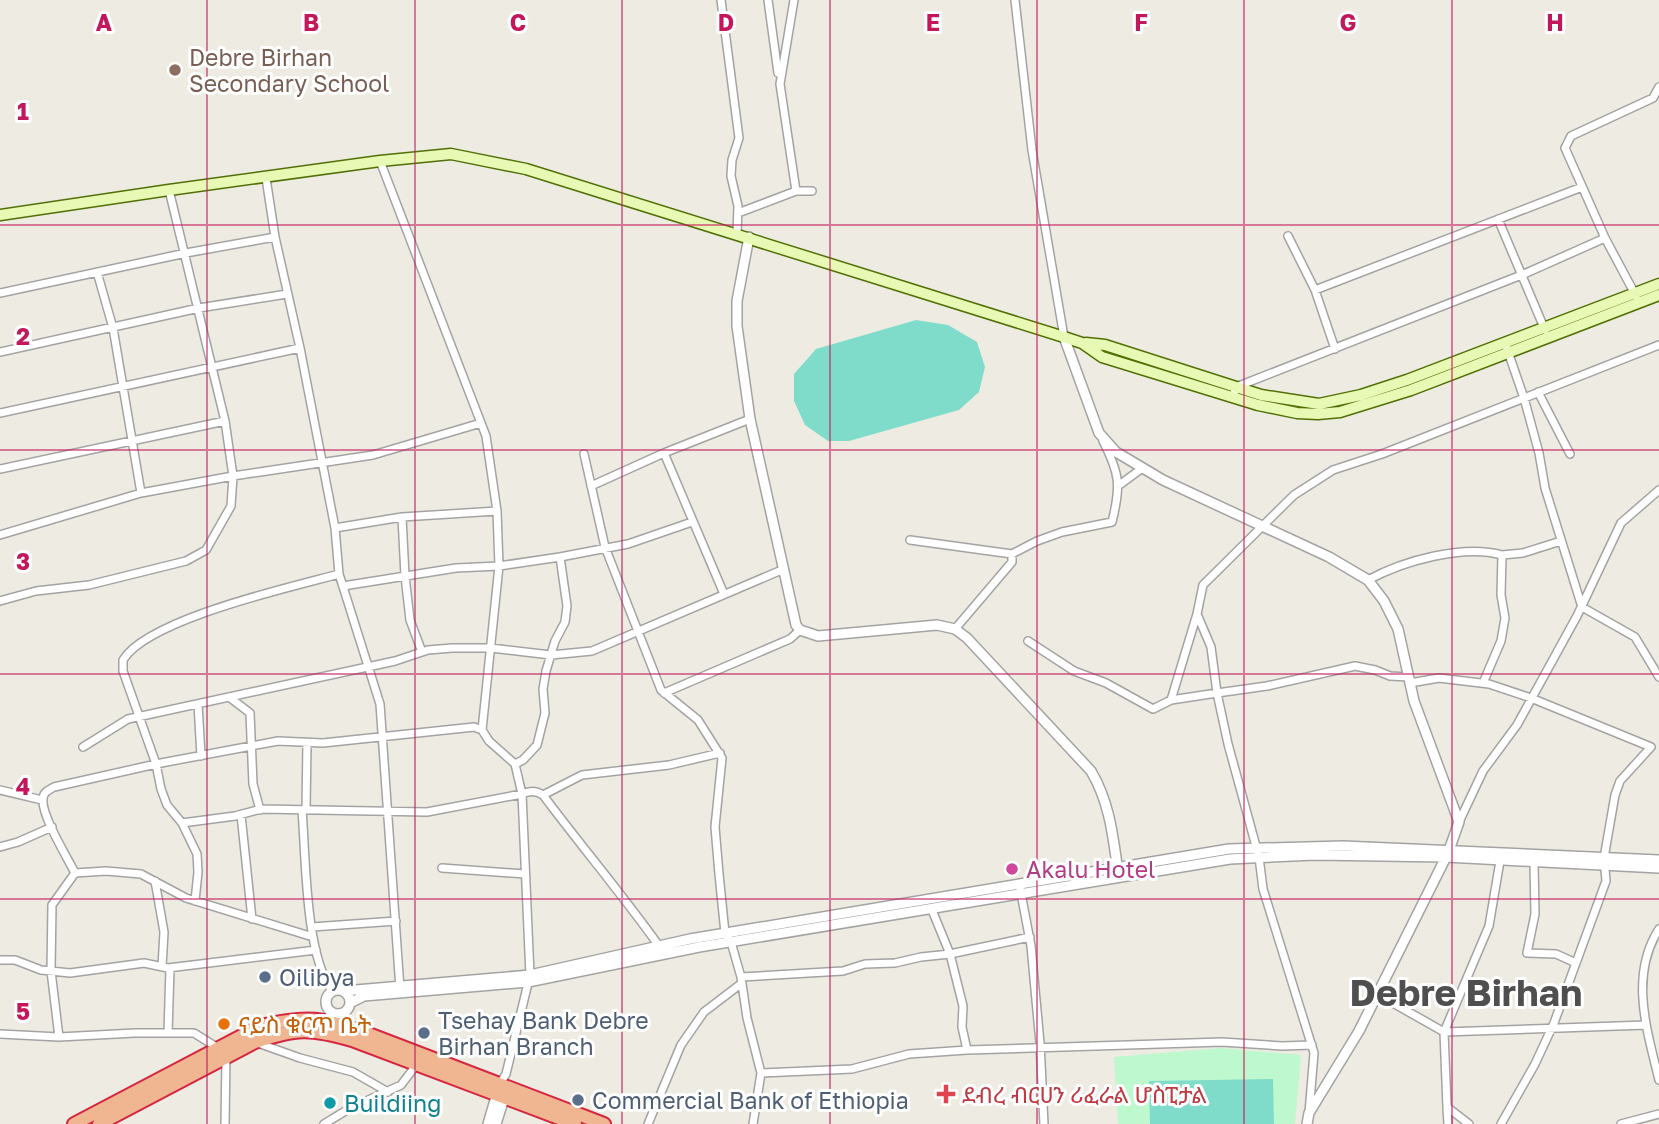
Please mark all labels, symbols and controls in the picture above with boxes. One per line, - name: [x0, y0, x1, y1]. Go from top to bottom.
- text: A: [96, 8, 113, 36]
- text: B: [303, 8, 319, 36]
- text: C: [510, 8, 526, 36]
- text: D: [718, 8, 734, 36]
- text: E: [926, 8, 940, 36]
- text: F: [1134, 8, 1148, 36]
- text: G: [1340, 8, 1356, 36]
- text: H: [1546, 8, 1564, 36]
- place label: Debre Birhan Secondary School: [189, 43, 389, 97]
- marker: Debre Birhan Secondary School: [167, 62, 183, 78]
- text: 1: [17, 97, 29, 125]
- text: 2: [16, 322, 30, 350]
- text: 3: [16, 547, 30, 575]
- text: 4: [16, 772, 30, 800]
- place label: Akalu Hotel: [1026, 855, 1155, 883]
- marker: Akalu Hotel: [1004, 861, 1020, 877]
- place label: Oilibya: [279, 963, 355, 991]
- marker: Oilibya: [257, 969, 273, 985]
- district label: Debre Birhan: [1350, 970, 1582, 1014]
- text: 5: [16, 997, 30, 1025]
- place label: Tsehay Bank Debre Birhan Branch: [438, 1006, 649, 1060]
- place label: ናይስ ቁርጥ ቤት: [238, 1010, 371, 1038]
- marker: ናይስ ቁርጥ ቤት: [216, 1016, 232, 1032]
- marker: Tsehay Bank Debre Birhan Branch: [416, 1025, 432, 1041]
- place label: ደብረ ብርሀን ሪፈራል ሆስፒታል: [962, 1080, 1207, 1108]
- marker: ደብረ ብርሀን ሪፈራል ሆስፒታል: [936, 1084, 956, 1104]
- place label: Commercial Bank of Ethiopia: [592, 1086, 909, 1114]
- place label: Buildiing: [344, 1089, 441, 1117]
- marker: Commercial Bank of Ethiopia: [570, 1092, 586, 1108]
- marker: Buildiing: [322, 1095, 338, 1111]

